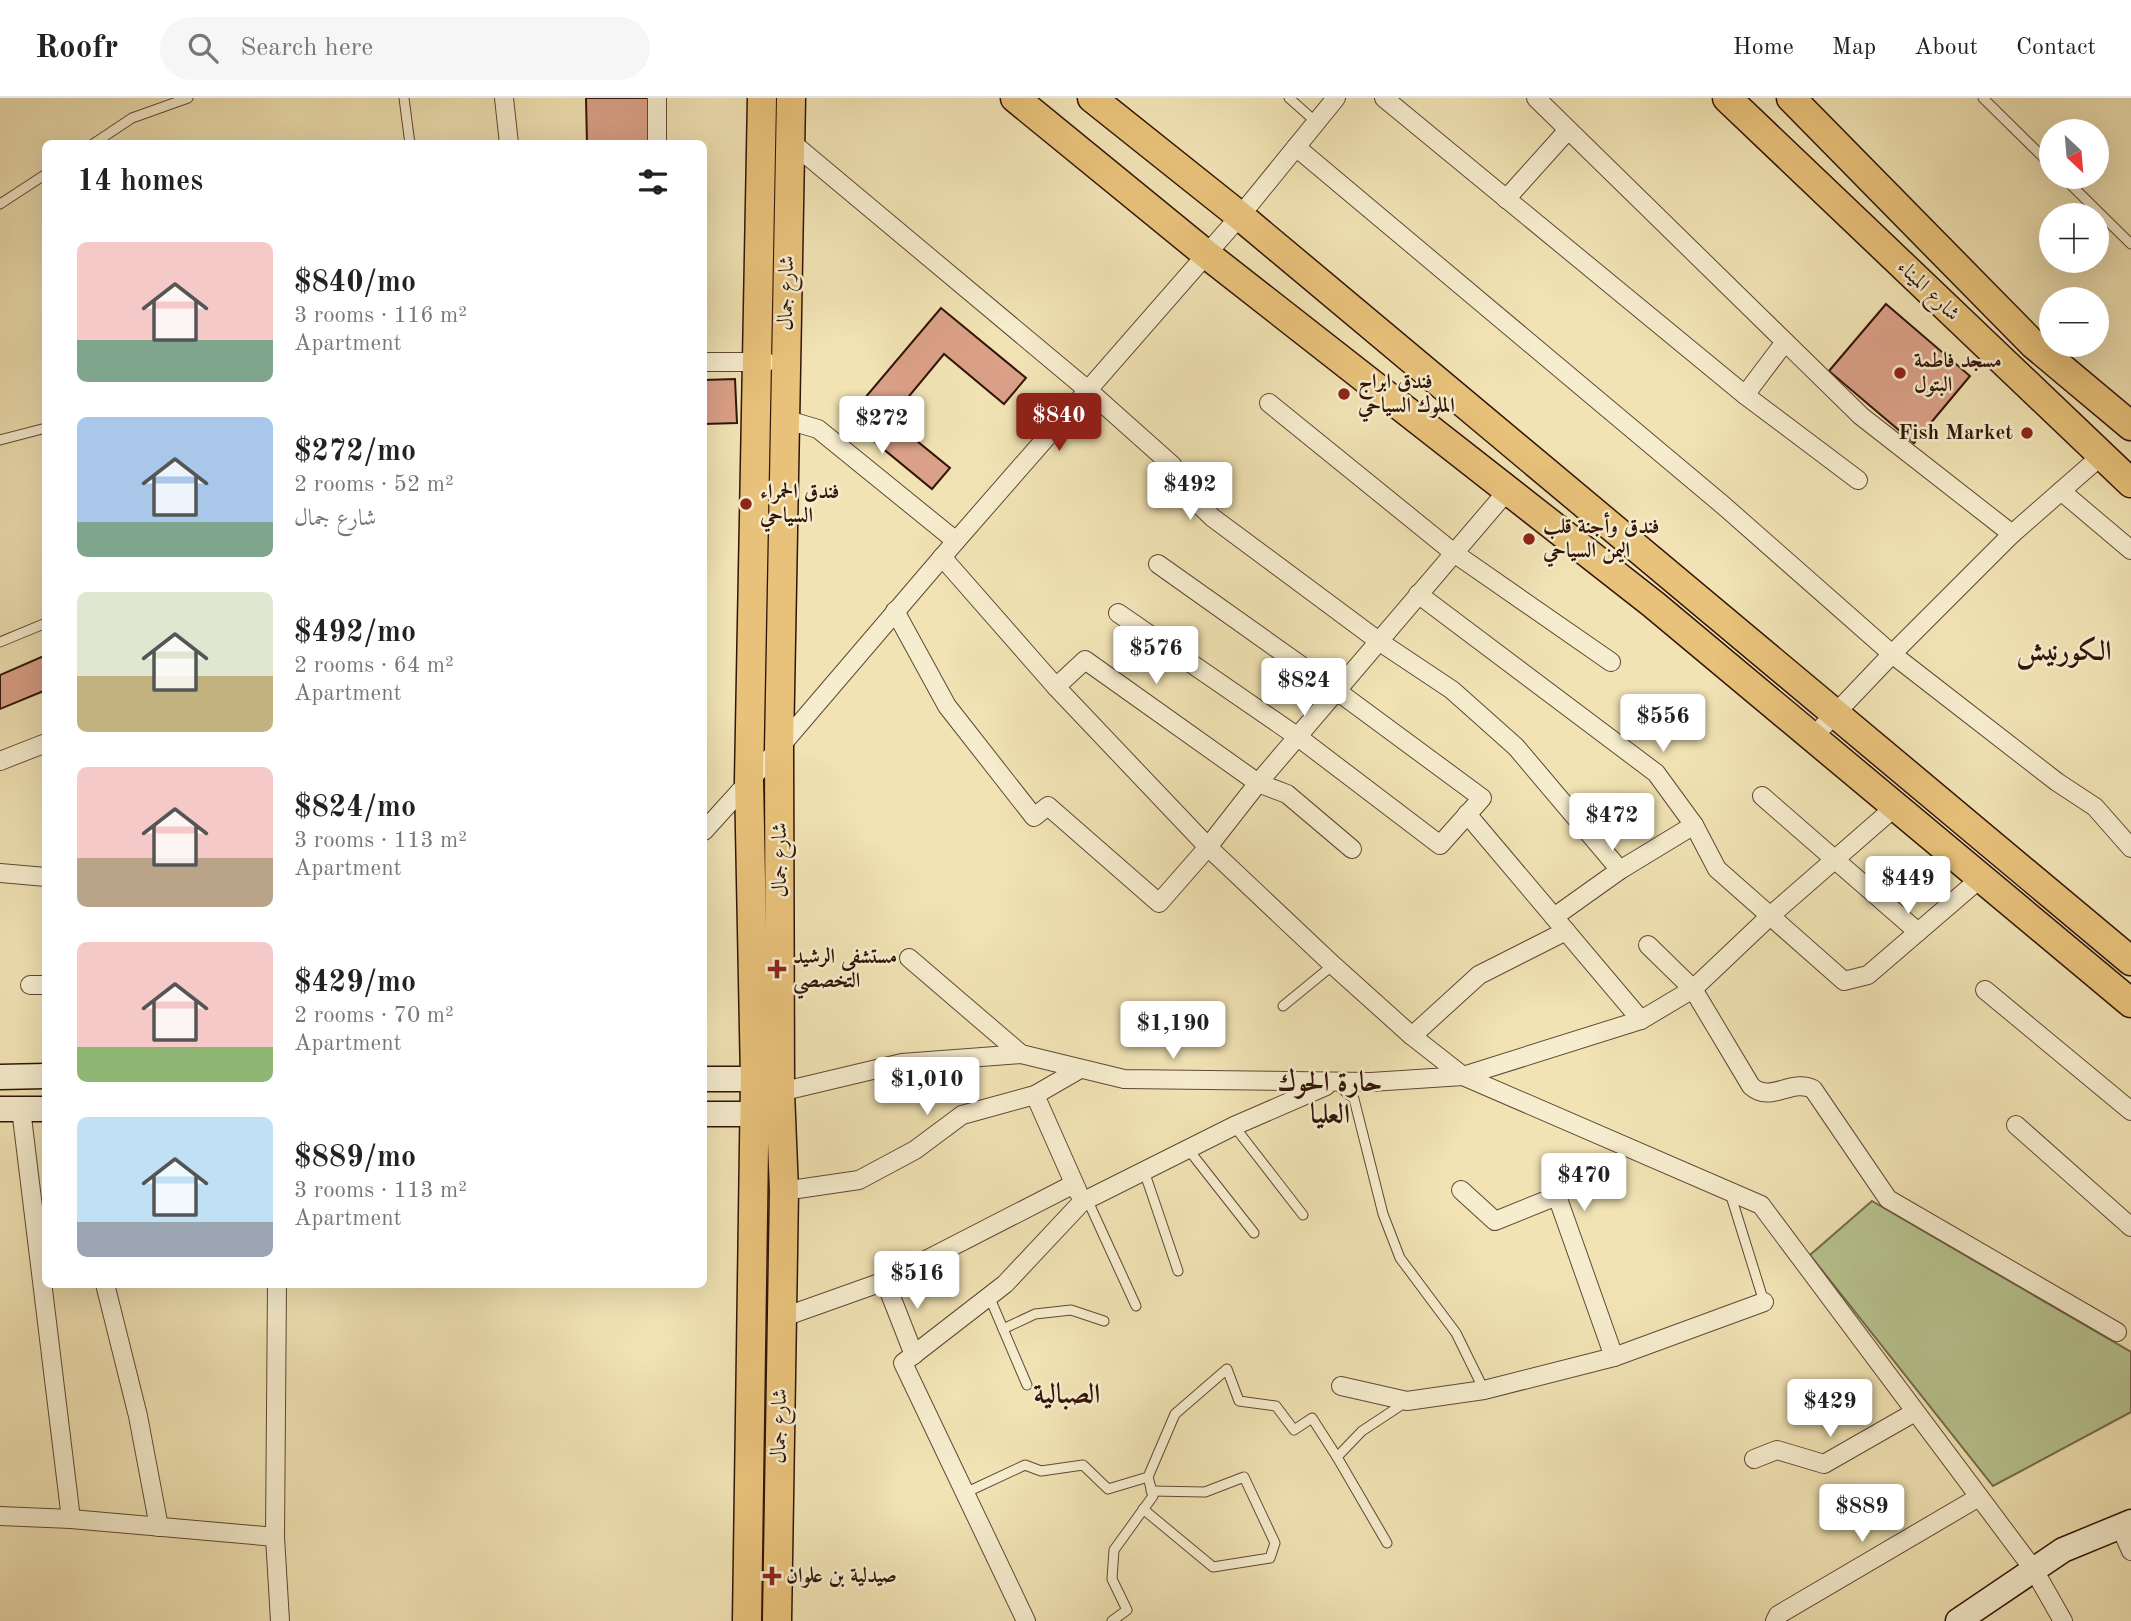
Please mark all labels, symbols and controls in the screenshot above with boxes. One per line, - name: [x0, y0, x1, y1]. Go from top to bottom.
- search box: [160, 17, 650, 80]
- icon: search: [184, 29, 222, 67]
- text: Roofr: [35, 32, 118, 65]
- text: Search here: [240, 35, 373, 61]
- text: Home: [1733, 36, 1794, 60]
- text: Map: [1832, 36, 1876, 60]
- text: About: [1914, 36, 1978, 60]
- text: Contact: [2016, 36, 2096, 60]
- north arrow: [2039, 119, 2109, 189]
- map controls: [2039, 119, 2109, 357]
- icon: filters: [634, 163, 672, 201]
- text: 14 homes: [77, 167, 203, 197]
- button: +: [2039, 203, 2109, 273]
- street label: شارع جمال: [776, 255, 804, 331]
- street label: شارع الميناء: [1889, 257, 1963, 330]
- text: $840/mo: [294, 268, 416, 298]
- icon: home: [133, 270, 217, 354]
- button: −: [2039, 287, 2109, 357]
- text: 3 rooms · 116 m²: [294, 304, 467, 327]
- text: Apartment: [294, 332, 402, 355]
- place label: مسجد فاطمة البتول: [1914, 350, 2002, 397]
- marker: مسجد فاطمة البتول: [1892, 365, 1908, 381]
- place label: فندق ابراج الملوك السياحي: [1357, 372, 1455, 423]
- marker: فندق ابراج الملوك السياحي: [1336, 386, 1352, 402]
- pin: $840: [1018, 394, 1100, 453]
- pin: $272: [841, 396, 923, 456]
- text: $840: [1032, 404, 1086, 427]
- text: $272: [855, 407, 909, 430]
- place label: Fish Market: [1898, 423, 2013, 444]
- marker: Fish Market: [2019, 425, 2035, 441]
- text: $272/mo: [294, 437, 416, 467]
- icon: home: [133, 445, 217, 529]
- pin: $492: [1149, 462, 1231, 522]
- text: 2 rooms · 52 m²: [294, 473, 454, 496]
- text: $492: [1163, 473, 1217, 496]
- place label: فندق الحمراء السياحي: [759, 482, 839, 533]
- marker: فندق الحمراء السياحي: [738, 496, 754, 512]
- text: شارع جمال: [294, 507, 376, 530]
- place label: فندق وأجنة قلب اليمن السياحي: [1542, 512, 1659, 568]
- marker: فندق وأجنة قلب اليمن السياحي: [1521, 531, 1537, 547]
- text: $492/mo: [294, 618, 416, 648]
- icon: home: [133, 620, 217, 704]
- pin: $576: [1115, 626, 1197, 686]
- district label: الكورنيش: [2016, 636, 2112, 670]
- text: $576: [1129, 637, 1183, 660]
- text: 2 rooms · 64 m²: [294, 654, 454, 677]
- pin: $824: [1263, 658, 1345, 718]
- text: $824: [1277, 669, 1331, 692]
- text: Apartment: [294, 682, 402, 705]
- pin: $556: [1622, 694, 1704, 754]
- text: $556: [1636, 705, 1690, 728]
- text: $824/mo: [294, 793, 416, 823]
- pin: $472: [1571, 794, 1653, 853]
- icon: home: [133, 795, 217, 879]
- text: $472: [1585, 804, 1639, 827]
- street label: شارع جمال: [770, 822, 797, 898]
- text: 3 rooms · 113 m²: [294, 829, 467, 852]
- pin: $449: [1867, 856, 1949, 916]
- text: Apartment: [294, 857, 402, 880]
- text: $449: [1881, 867, 1935, 890]
- place label: مستشفى الرشيد التخصصي: [793, 947, 897, 1000]
- marker: مستشفى الرشيد التخصصي: [767, 959, 787, 979]
- text: $429/mo: [294, 968, 416, 998]
- icon: home: [133, 970, 217, 1054]
- pin: $1,190: [1116, 1002, 1230, 1061]
- text: 2 rooms · 70 m²: [294, 1004, 454, 1027]
- text: $1,190: [1136, 1012, 1210, 1035]
- text: Apartment: [294, 1032, 402, 1055]
- pin: $1,010: [870, 1058, 984, 1117]
- district label: حارة الحوك العليا: [1278, 1067, 1382, 1130]
- text: $1,010: [890, 1068, 964, 1091]
- text: $889/mo: [294, 1143, 416, 1173]
- icon: home: [133, 1145, 217, 1229]
- pin: $470: [1543, 1154, 1625, 1213]
- text: $470: [1557, 1164, 1611, 1187]
- text: 3 rooms · 113 m²: [294, 1179, 467, 1202]
- text: Apartment: [294, 1207, 402, 1230]
- pin: $516: [876, 1252, 958, 1311]
- text: $516: [890, 1262, 944, 1285]
- pin: $429: [1789, 1380, 1871, 1439]
- district label: الصبالية: [1034, 1381, 1100, 1410]
- street label: شارع جمال: [769, 1388, 797, 1464]
- text: $429: [1803, 1390, 1857, 1413]
- pin: $889: [1821, 1484, 1903, 1544]
- text: $889: [1835, 1495, 1889, 1518]
- place label: صيدلية بن علوان: [786, 1565, 897, 1588]
- marker: صيدلية بن علوان: [764, 1568, 780, 1584]

